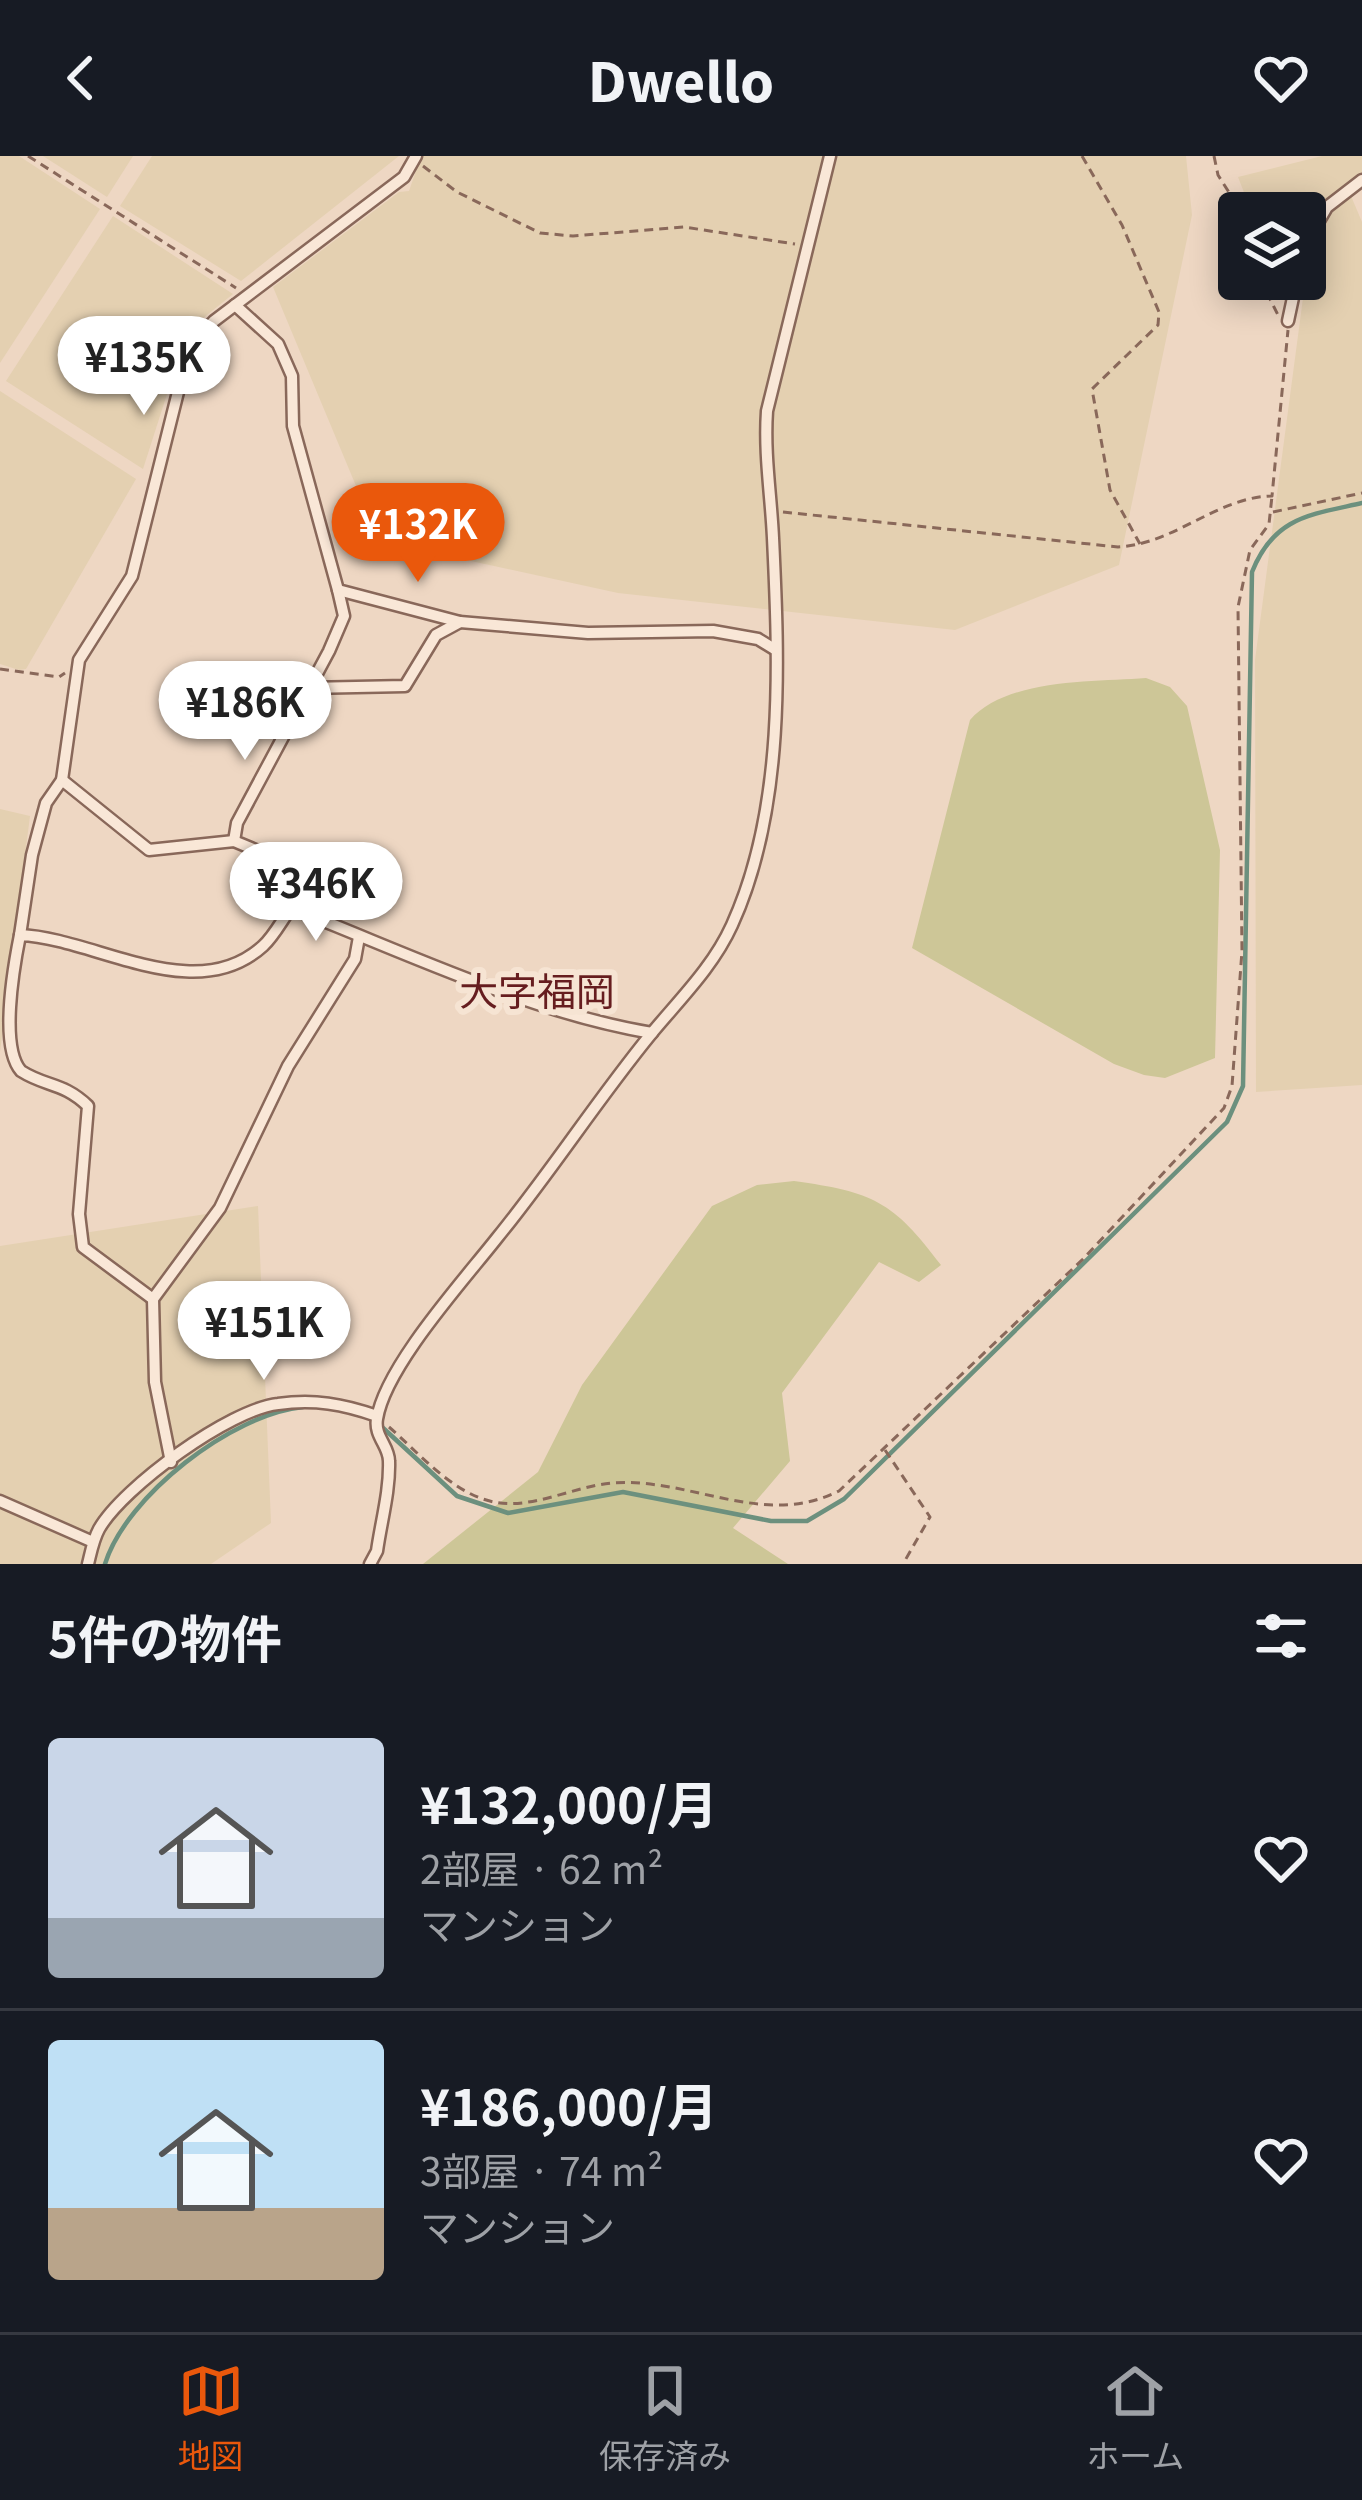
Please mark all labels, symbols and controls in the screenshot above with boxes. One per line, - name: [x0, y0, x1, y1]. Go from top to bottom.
- text: Dwello: [588, 39, 774, 118]
- icon: back: [48, 45, 114, 111]
- icon: heart: [1248, 45, 1314, 111]
- map controls: [1218, 192, 1326, 300]
- button: layers: [1218, 192, 1326, 300]
- pin: ¥135K: [60, 316, 228, 418]
- text: ¥135K: [85, 327, 203, 383]
- pin: ¥132K: [334, 483, 502, 585]
- text: ¥132K: [359, 494, 477, 550]
- pin: ¥186K: [161, 661, 329, 763]
- text: ¥186K: [186, 672, 304, 728]
- pin: ¥346K: [232, 842, 400, 944]
- text: ¥346K: [257, 853, 375, 909]
- district label: 大字福岡: [459, 961, 615, 1017]
- pin: ¥151K: [180, 1281, 348, 1383]
- text: ¥151K: [205, 1292, 323, 1348]
- text: 5件の物件: [48, 1599, 282, 1673]
- icon: filters: [1248, 1603, 1314, 1669]
- text: ¥132,000/月: [420, 1765, 718, 1839]
- icon: home: [144, 1786, 288, 1930]
- icon: heart: [1248, 1825, 1314, 1891]
- text: 2部屋 · 62 m²: [420, 1839, 663, 1895]
- text: マンション: [420, 1895, 615, 1951]
- text: ¥186,000/月: [420, 2067, 718, 2141]
- icon: home: [144, 2088, 288, 2232]
- icon: heart: [1248, 2127, 1314, 2193]
- text: 3部屋 · 74 m²: [420, 2141, 663, 2197]
- text: マンション: [420, 2197, 615, 2253]
- tab: 地図: [178, 2358, 244, 2478]
- tab: 保存済み: [599, 2358, 731, 2478]
- tab: ホーム: [1086, 2358, 1184, 2478]

